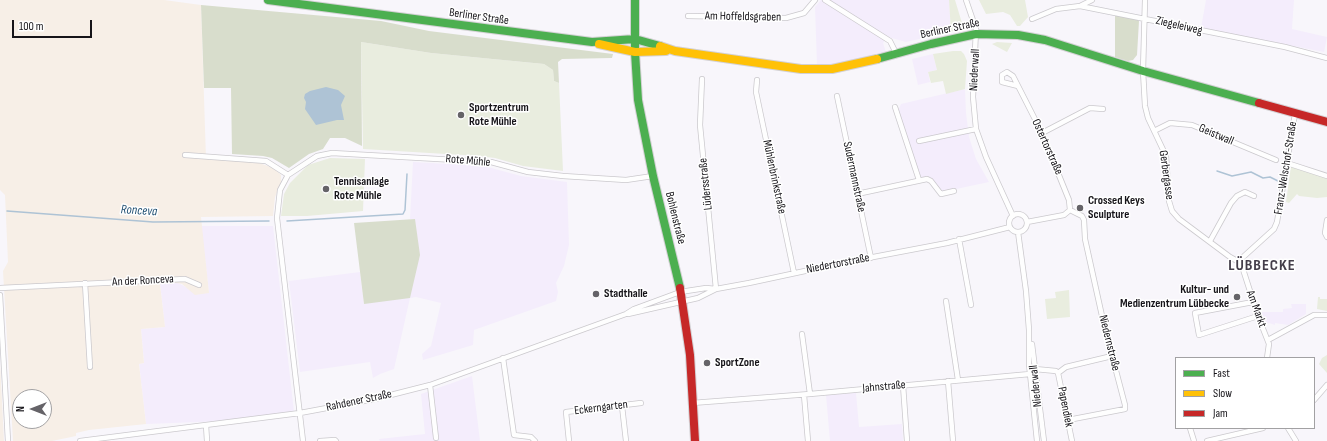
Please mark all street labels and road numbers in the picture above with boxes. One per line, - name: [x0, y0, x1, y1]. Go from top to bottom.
- street label: Berliner Straße: [448, 6, 510, 28]
- street label: Am Hoffeldsgraben: [705, 9, 781, 25]
- street label: Ziegeleiweg: [1154, 14, 1204, 38]
- street label: Berliner Straße: [919, 16, 981, 42]
- street label: Niederwall: [967, 49, 983, 91]
- street label: Ostertorstraße: [1028, 117, 1066, 177]
- street label: Franz-Welschof-Straße: [1272, 120, 1300, 216]
- street label: Geistwall: [1196, 121, 1236, 149]
- street label: Mühlenbrinkstraße: [759, 139, 789, 215]
- street label: Sudermannstraße: [840, 140, 868, 214]
- street label: Gerbergasse: [1155, 149, 1177, 201]
- street label: Rote Mühle: [445, 152, 491, 170]
- street label: Lüdersstraße: [696, 157, 716, 211]
- street label: Bohlenstraße: [662, 190, 688, 246]
- street label: Niedertorstraße: [805, 251, 871, 277]
- street label: An der Ronceva: [112, 272, 174, 290]
- street label: Am Markt: [1243, 288, 1269, 330]
- street label: Niedernstraße: [1095, 313, 1123, 373]
- street label: Niederwall: [1027, 364, 1045, 408]
- street label: Jahnstraße: [862, 378, 906, 396]
- street label: Papendiek: [1054, 385, 1076, 429]
- street label: Rahdener Straße: [325, 387, 393, 415]
- street label: Eckerngarten: [573, 398, 629, 418]

